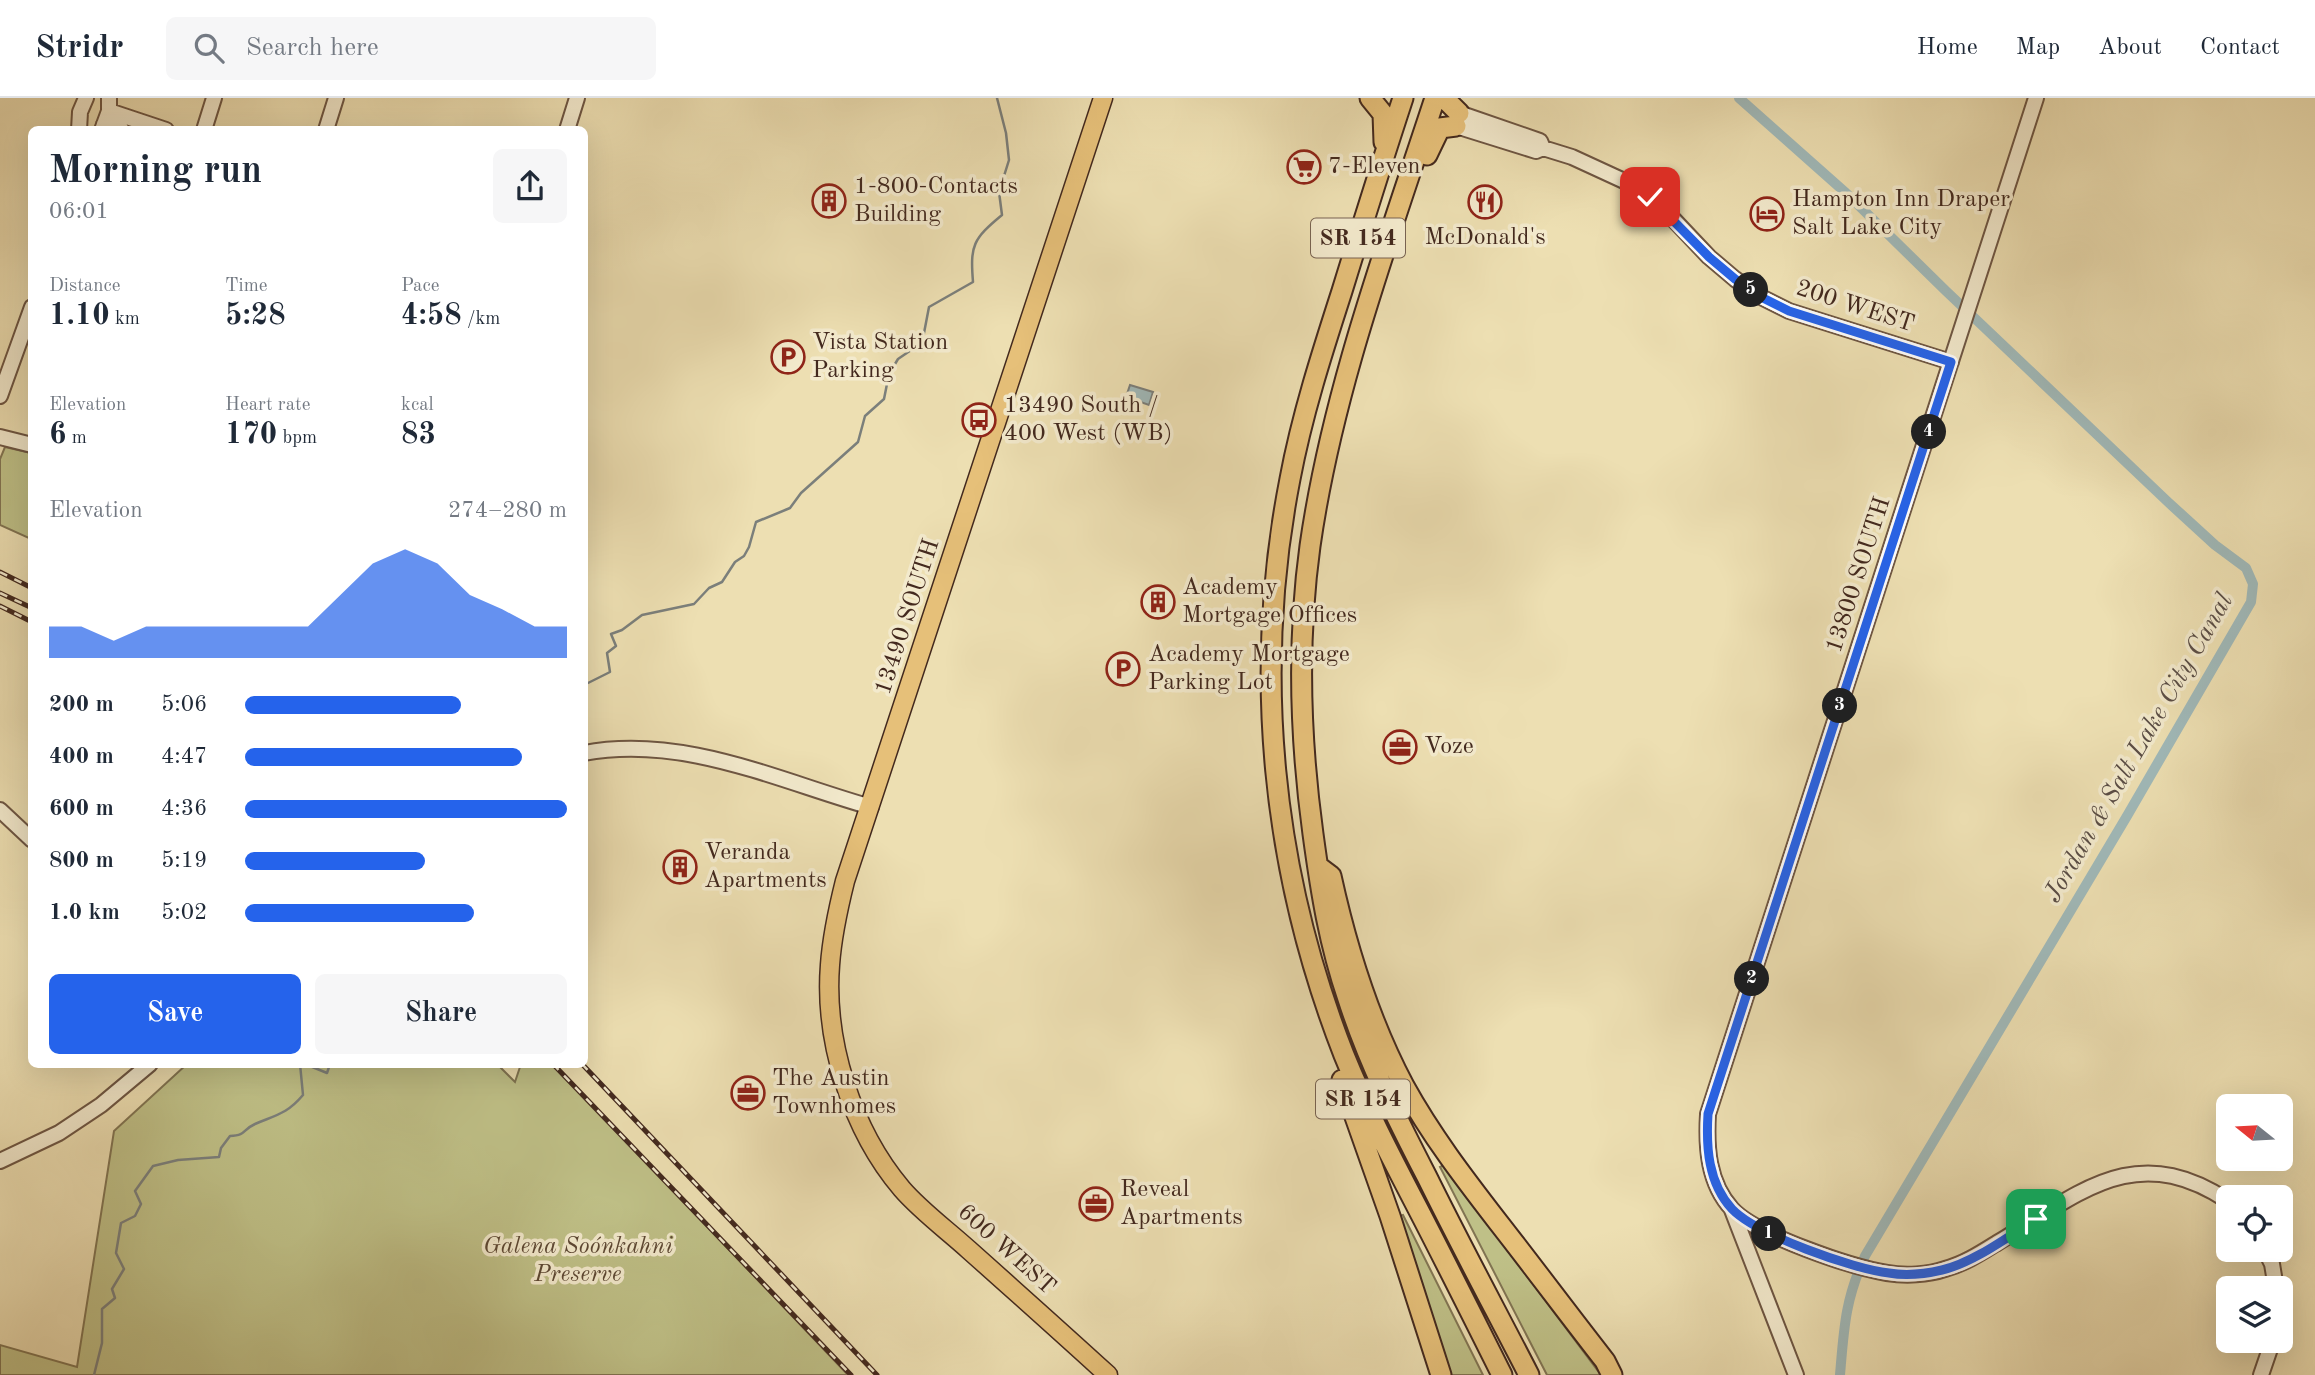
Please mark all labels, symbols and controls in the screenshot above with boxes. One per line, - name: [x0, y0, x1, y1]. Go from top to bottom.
- search box: [166, 17, 656, 80]
- icon: search: [190, 29, 228, 67]
- text: Stridr: [35, 32, 124, 65]
- text: Search here: [246, 35, 379, 61]
- text: Home: [1917, 36, 1978, 60]
- text: Map: [2016, 36, 2060, 60]
- text: About: [2098, 36, 2162, 60]
- text: Contact: [2200, 36, 2280, 60]
- supermarket icon: 7-Eleven: [1285, 148, 1323, 186]
- button: share: [493, 149, 567, 223]
- text: Morning run: [49, 153, 262, 191]
- place label: 7-Eleven: [1328, 155, 1420, 179]
- pin: [1620, 167, 1680, 227]
- place label: 1-800-Contacts Building: [854, 175, 1018, 227]
- icon: check: [1631, 178, 1669, 216]
- building icon: 1-800-Contacts Building: [810, 182, 848, 220]
- restaurant icon: McDonald's: [1466, 183, 1504, 221]
- place label: Hampton Inn Draper Salt Lake City: [1792, 188, 2010, 240]
- hotel icon: Hampton Inn Draper Salt Lake City: [1748, 195, 1786, 233]
- text: 06:01: [49, 200, 109, 223]
- road number: SR 154: [1311, 218, 1405, 258]
- place label: McDonald's: [1424, 226, 1546, 250]
- pin: 5: [1734, 272, 1768, 308]
- text: Distance: [49, 277, 121, 296]
- text: Time: [225, 277, 268, 296]
- text: Pace: [401, 277, 440, 296]
- street label: 200 WEST: [1793, 277, 1917, 337]
- text: 5: [1745, 280, 1756, 299]
- text: 1.10: [49, 301, 110, 331]
- text: 5:28: [225, 301, 286, 331]
- text: 4:58: [401, 301, 462, 331]
- text: km: [110, 310, 140, 329]
- text: /km: [462, 310, 500, 329]
- place label: Vista Station Parking: [812, 331, 948, 383]
- parking icon: Vista Station Parking: [769, 338, 807, 376]
- place label: 13490 South / 400 West (WB): [1004, 394, 1172, 446]
- text: Elevation: [49, 396, 126, 415]
- text: Heart rate: [225, 396, 310, 415]
- text: kcal: [401, 396, 434, 415]
- bus stop icon: 13490 South / 400 West (WB): [960, 401, 998, 439]
- pin: 4: [1912, 414, 1946, 450]
- text: 6: [49, 420, 66, 450]
- text: 170: [225, 420, 277, 450]
- text: 83: [401, 420, 436, 450]
- text: 4: [1923, 422, 1934, 441]
- text: m: [66, 429, 87, 448]
- text: bpm: [277, 429, 317, 448]
- street label: 13800 SOUTH: [1823, 494, 1895, 656]
- text: Elevation: [49, 499, 143, 522]
- text: 274–280 m: [448, 499, 567, 522]
- street label: 13490 SOUTH: [872, 536, 944, 698]
- place label: Academy Mortgage Offices: [1182, 576, 1357, 628]
- building icon: Academy Mortgage Offices: [1139, 583, 1177, 621]
- water label: Jordan & Salt Lake City Canal: [2040, 589, 2238, 907]
- place label: Academy Mortgage Parking Lot: [1148, 643, 1350, 695]
- parking icon: Academy Mortgage Parking Lot: [1104, 650, 1142, 688]
- pin: 3: [1822, 688, 1857, 724]
- text: 200 m: [49, 693, 114, 716]
- text: 5:06: [161, 693, 207, 716]
- text: 3: [1834, 696, 1845, 715]
- office icon: Voze: [1381, 728, 1419, 766]
- place label: Voze: [1424, 735, 1474, 759]
- text: 400 m: [49, 745, 114, 768]
- text: 4:47: [161, 745, 207, 768]
- text: 600 m: [49, 797, 114, 820]
- text: 4:36: [161, 797, 207, 820]
- place label: Veranda Apartments: [704, 841, 827, 893]
- building icon: Veranda Apartments: [661, 848, 699, 886]
- text: 800 m: [49, 849, 114, 872]
- text: 5:19: [161, 849, 207, 872]
- text: 1.0 km: [49, 901, 120, 924]
- text: 5:02: [161, 901, 207, 924]
- pin: 2: [1734, 962, 1770, 996]
- text: 2: [1746, 969, 1757, 988]
- button: Save: [49, 974, 301, 1054]
- button: Share: [315, 974, 567, 1054]
- place label: The Austin Townhomes: [772, 1067, 896, 1119]
- office icon: The Austin Townhomes: [729, 1074, 767, 1112]
- road number: SR 154: [1316, 1080, 1410, 1118]
- north arrow: [2216, 1094, 2292, 1171]
- map controls: [2216, 1094, 2293, 1353]
- place label: Reveal Apartments: [1120, 1178, 1243, 1230]
- office icon: Reveal Apartments: [1077, 1185, 1115, 1223]
- button: locate: [2216, 1185, 2293, 1262]
- pin: [2006, 1189, 2066, 1249]
- street label: 600 WEST: [952, 1200, 1060, 1300]
- icon: arrive: [2017, 1200, 2055, 1238]
- pin: 1: [1752, 1216, 1786, 1252]
- text: 1: [1763, 1224, 1774, 1243]
- park label: Galena Soónkahni Preserve: [483, 1235, 673, 1287]
- button: layers: [2216, 1276, 2293, 1353]

